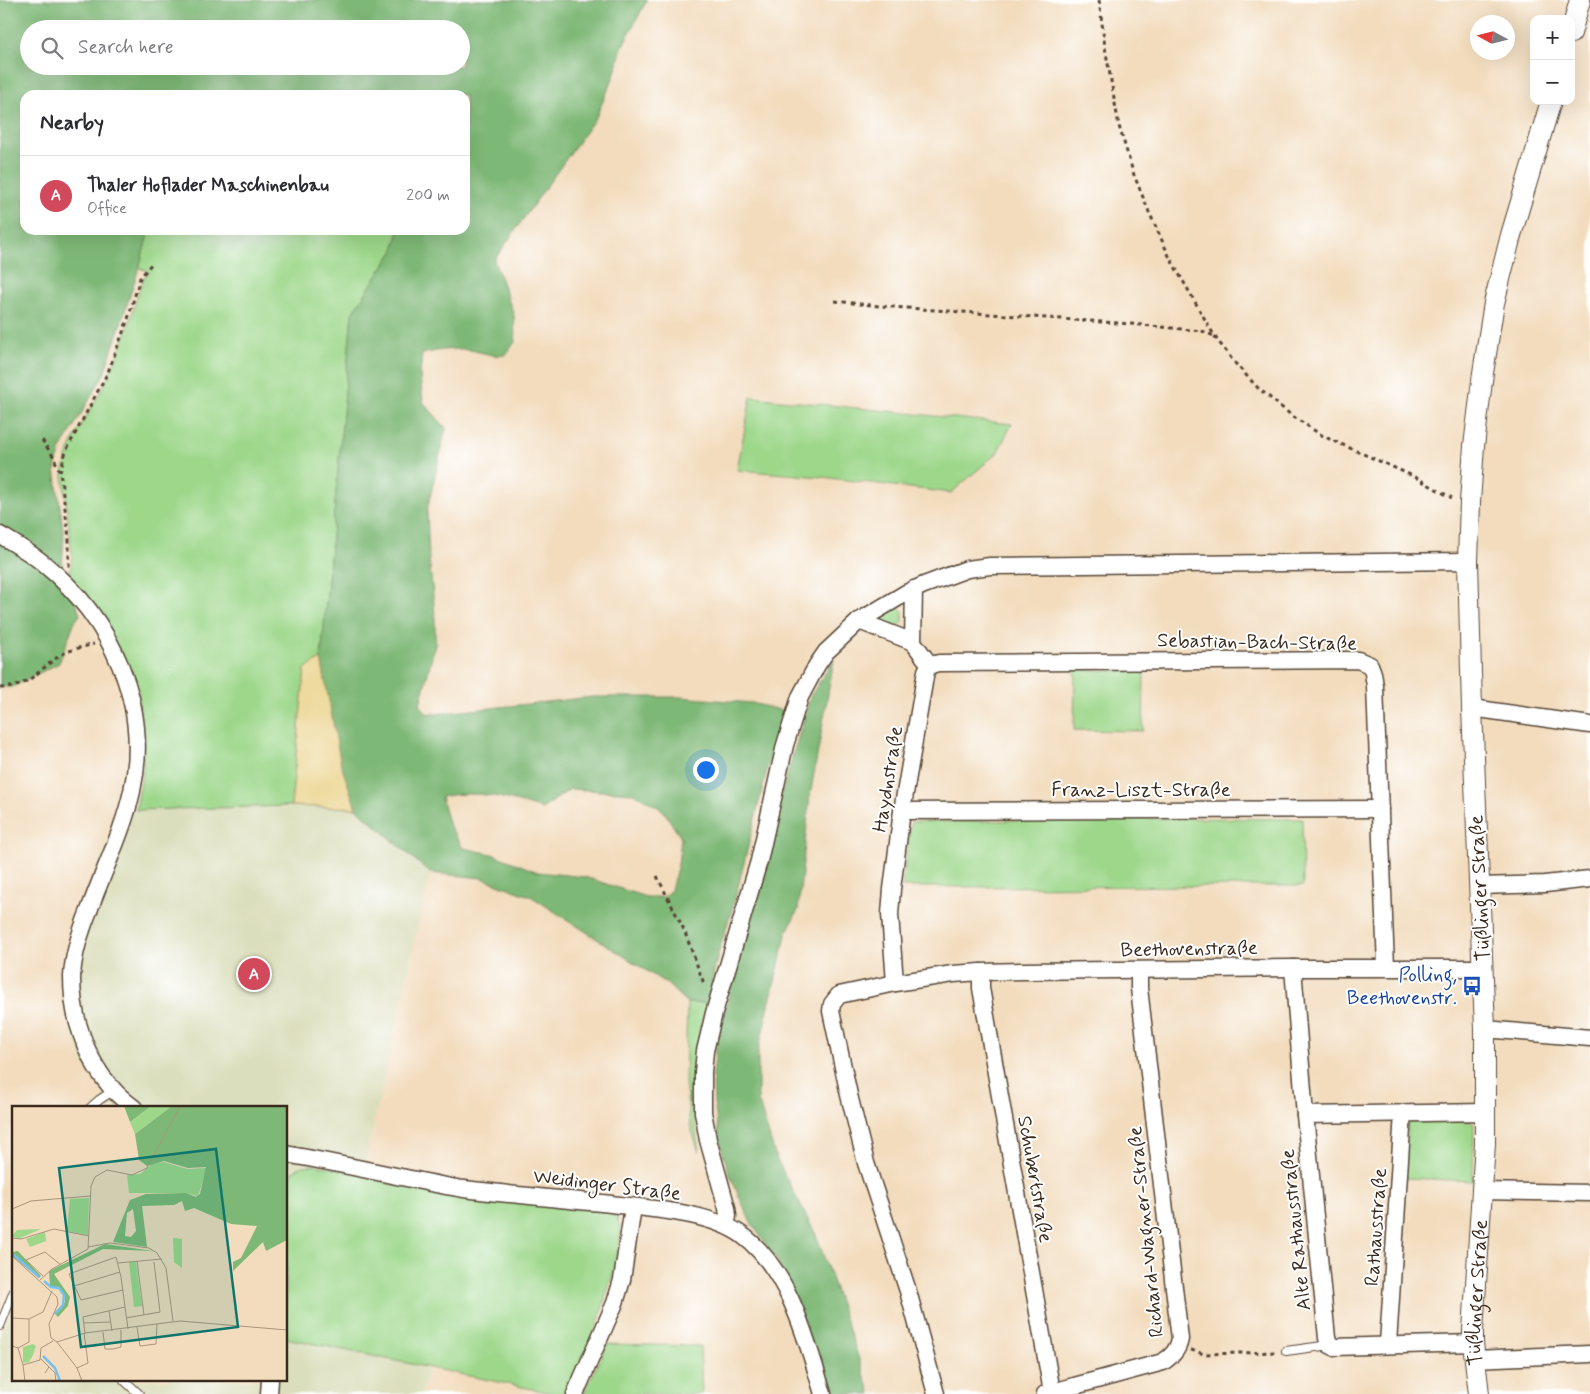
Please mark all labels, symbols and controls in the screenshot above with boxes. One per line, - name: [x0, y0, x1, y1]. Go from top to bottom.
- north arrow: [1470, 15, 1515, 60]
- map controls: [1530, 15, 1575, 105]
- button: +: [1530, 15, 1575, 60]
- search box: [20, 20, 470, 75]
- icon: search: [38, 34, 66, 62]
- text: Search here: [78, 35, 174, 60]
- button: −: [1530, 60, 1575, 105]
- text: Nearby: [40, 109, 104, 137]
- text: Thaler Hoflader Maschinenbau: [87, 173, 329, 198]
- text: A: [51, 185, 61, 206]
- text: 200 m: [406, 185, 450, 206]
- text: Office: [87, 198, 127, 219]
- street label: Sebastian-Bach-Straße: [1157, 627, 1357, 658]
- street label: Haydnstraße: [867, 724, 910, 834]
- your location: [693, 757, 719, 783]
- street label: Franz-Liszt-Straße: [1051, 777, 1231, 804]
- street label: Tüßlinger Straße: [1463, 814, 1500, 962]
- street label: Beethovenstraße: [1120, 935, 1258, 964]
- pin: A: [238, 955, 270, 993]
- place label: Polling, Beethovenstr.: [1347, 962, 1457, 1012]
- bus stop icon: Polling, Beethovenstr.: [1461, 975, 1483, 997]
- inset map: [12, 1106, 288, 1382]
- street label: Schubertstraße: [1010, 1114, 1059, 1245]
- street label: Richard-Wagner-Straße: [1122, 1125, 1173, 1339]
- street label: Alte Rathausstraße: [1275, 1148, 1318, 1312]
- street label: Weidinger Straße: [531, 1163, 682, 1209]
- street label: Rathausstraße: [1359, 1167, 1394, 1287]
- street label: Tüßlinger Straße: [1461, 1218, 1495, 1367]

